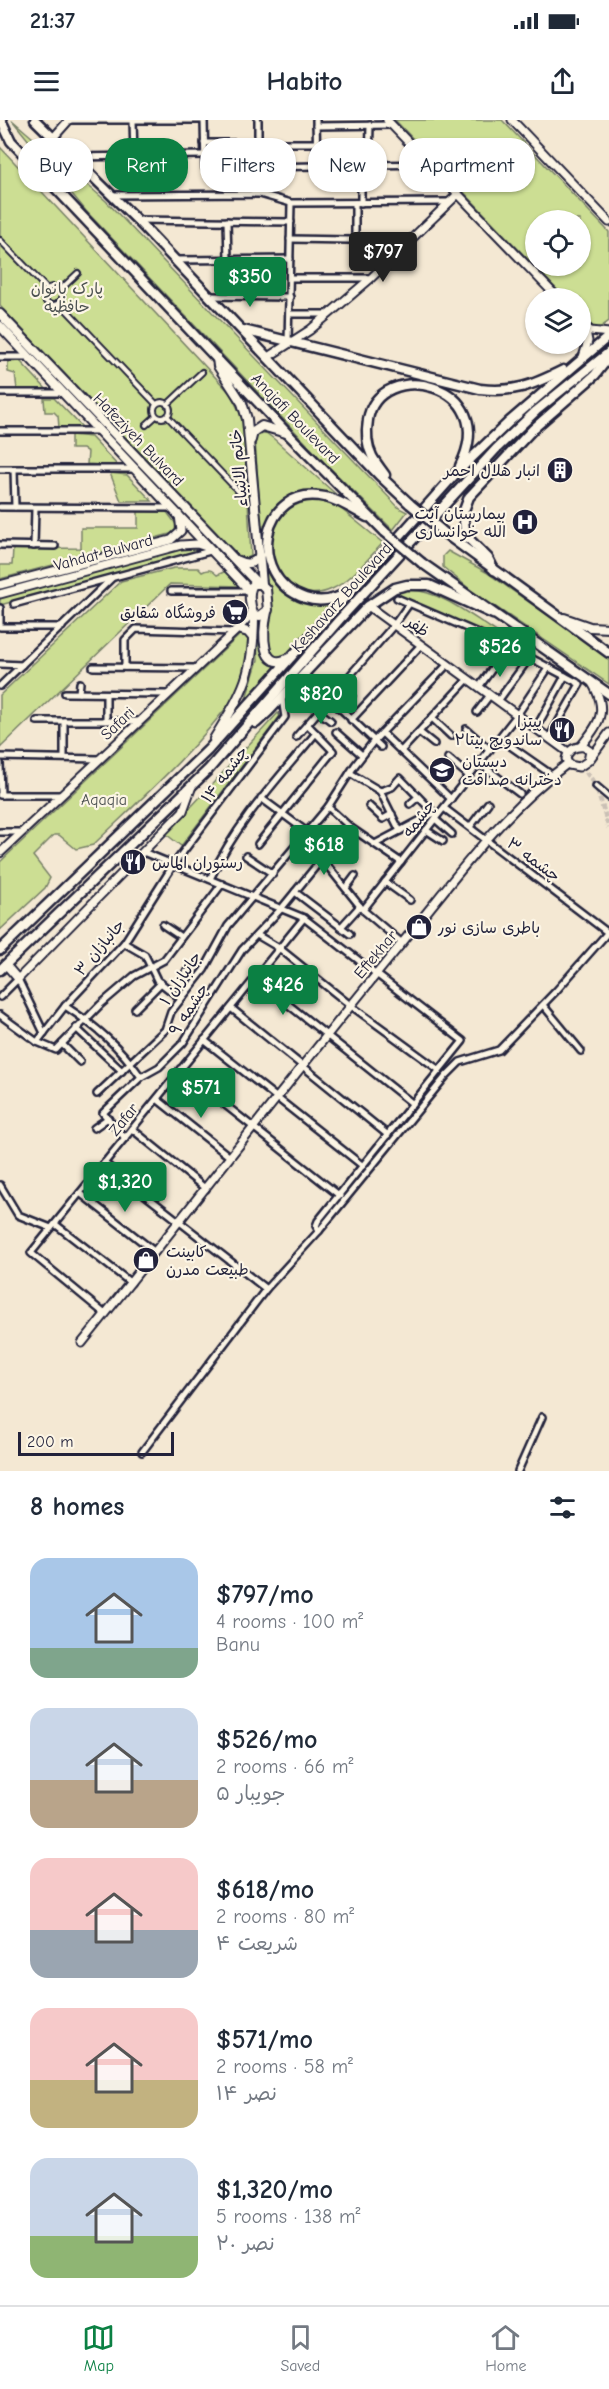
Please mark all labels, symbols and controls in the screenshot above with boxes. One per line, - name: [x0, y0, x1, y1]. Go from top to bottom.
- text: 21:37: [30, 8, 75, 34]
- icon: menu: [30, 65, 63, 98]
- icon: share: [546, 65, 579, 98]
- text: Habito: [267, 66, 342, 97]
- chip: Buy: [18, 138, 93, 192]
- chip: Rent: [105, 138, 188, 192]
- chip: Filters: [200, 138, 296, 192]
- chip: New: [308, 138, 387, 192]
- chip: Apartment: [399, 138, 535, 192]
- map controls: [525, 210, 591, 354]
- button: locate: [525, 210, 591, 276]
- pin: $797: [347, 232, 419, 283]
- text: $797: [363, 240, 403, 263]
- pin: $350: [214, 257, 286, 308]
- text: $350: [228, 265, 272, 288]
- park label: پارک بانوان حافظیه: [31, 280, 103, 316]
- button: layers: [525, 288, 591, 354]
- street label: Anajafi Boulevard: [247, 370, 343, 468]
- street label: Hafeziyeh Bulvard: [89, 390, 187, 490]
- street label: خاتم الانبیاء: [227, 428, 254, 508]
- building icon: انبار هلال احمر: [545, 455, 575, 485]
- place label: انبار هلال احمر: [442, 462, 540, 480]
- place label: بیمارستان آیت الله خوانساری: [415, 505, 506, 542]
- hospital icon: بیمارستان آیت الله خوانساری: [510, 507, 540, 537]
- street label: Vahdat Bulvard: [52, 531, 155, 575]
- street label: Keshavarz Boulevard: [288, 539, 396, 656]
- supermarket icon: فروشگاه شقایق: [220, 597, 250, 627]
- place label: فروشگاه شقایق: [120, 603, 216, 622]
- street label: ظفر: [401, 611, 432, 641]
- pin: $526: [464, 627, 536, 678]
- text: $526: [478, 635, 522, 658]
- pin: $820: [285, 674, 357, 725]
- text: $820: [299, 682, 343, 705]
- street label: Safari: [97, 704, 138, 744]
- place label: پیتزا ساندویچ بیتا۲: [454, 713, 542, 750]
- restaurant icon: پیتزا ساندویچ بیتا۲: [547, 715, 577, 745]
- street label: چشمه ۱۴: [198, 743, 253, 807]
- place label: دبستان دخترانه صداقت: [462, 753, 562, 789]
- school or university icon: دبستان دخترانه صداقت: [427, 755, 457, 785]
- park label: Aqaqia: [81, 791, 127, 809]
- street label: چشمه: [398, 796, 440, 842]
- pin: $618: [288, 825, 360, 876]
- text: $618: [304, 833, 344, 856]
- street label: چشمه ۳: [503, 834, 563, 886]
- restaurant icon: رستوران الماس: [118, 847, 148, 877]
- place label: رستوران الماس: [152, 854, 243, 873]
- shop icon: باطری سازی نور: [404, 912, 434, 942]
- street label: جانبازان ۳: [71, 916, 129, 980]
- place label: باطری سازی نور: [437, 919, 540, 938]
- street label: Eftekhar: [350, 926, 401, 982]
- street label: جانبازان ۱: [156, 948, 205, 1009]
- pin: $426: [247, 965, 319, 1016]
- text: $426: [262, 973, 304, 996]
- street label: چشمه ۹: [165, 980, 213, 1039]
- pin: $571: [165, 1068, 237, 1119]
- text: $571: [181, 1076, 221, 1099]
- street label: Zafar: [105, 1099, 143, 1139]
- pin: $1,320: [76, 1162, 174, 1213]
- text: $1,320: [98, 1170, 152, 1193]
- place label: کابینت طبیعت مدرن: [166, 1243, 249, 1279]
- shop icon: کابینت طبیعت مدرن: [131, 1245, 161, 1275]
- scale bar: [18, 1429, 174, 1456]
- text: 200 m: [27, 1433, 73, 1451]
- icon: filters: [546, 1491, 579, 1524]
- text: 8 homes: [30, 1492, 124, 1522]
- text: $797/mo: [216, 1580, 314, 1610]
- icon: home: [78, 1582, 150, 1654]
- text: 4 rooms · 100 m²: [216, 1610, 363, 1633]
- text: Banu: [216, 1633, 260, 1656]
- text: $526/mo: [216, 1725, 318, 1755]
- icon: home: [78, 1732, 150, 1804]
- text: 2 rooms · 66 m²: [216, 1755, 354, 1778]
- text: جویبار ۵: [216, 1782, 285, 1805]
- text: $618/mo: [216, 1875, 314, 1905]
- icon: home: [78, 1882, 150, 1954]
- text: 2 rooms · 80 m²: [216, 1905, 354, 1928]
- text: شریعت ۴: [216, 1932, 298, 1955]
- text: $571/mo: [216, 2025, 313, 2055]
- icon: home: [78, 2032, 150, 2104]
- text: 2 rooms · 58 m²: [216, 2055, 353, 2078]
- text: نصر ۱۴: [216, 2082, 277, 2105]
- text: $1,320/mo: [216, 2175, 333, 2205]
- icon: home: [78, 2182, 150, 2254]
- text: 5 rooms · 138 m²: [216, 2205, 361, 2228]
- text: نصر ۲۰: [216, 2232, 275, 2255]
- tab: Map: [82, 2321, 115, 2375]
- tab: Saved: [280, 2321, 320, 2375]
- tab: Home: [485, 2321, 527, 2375]

